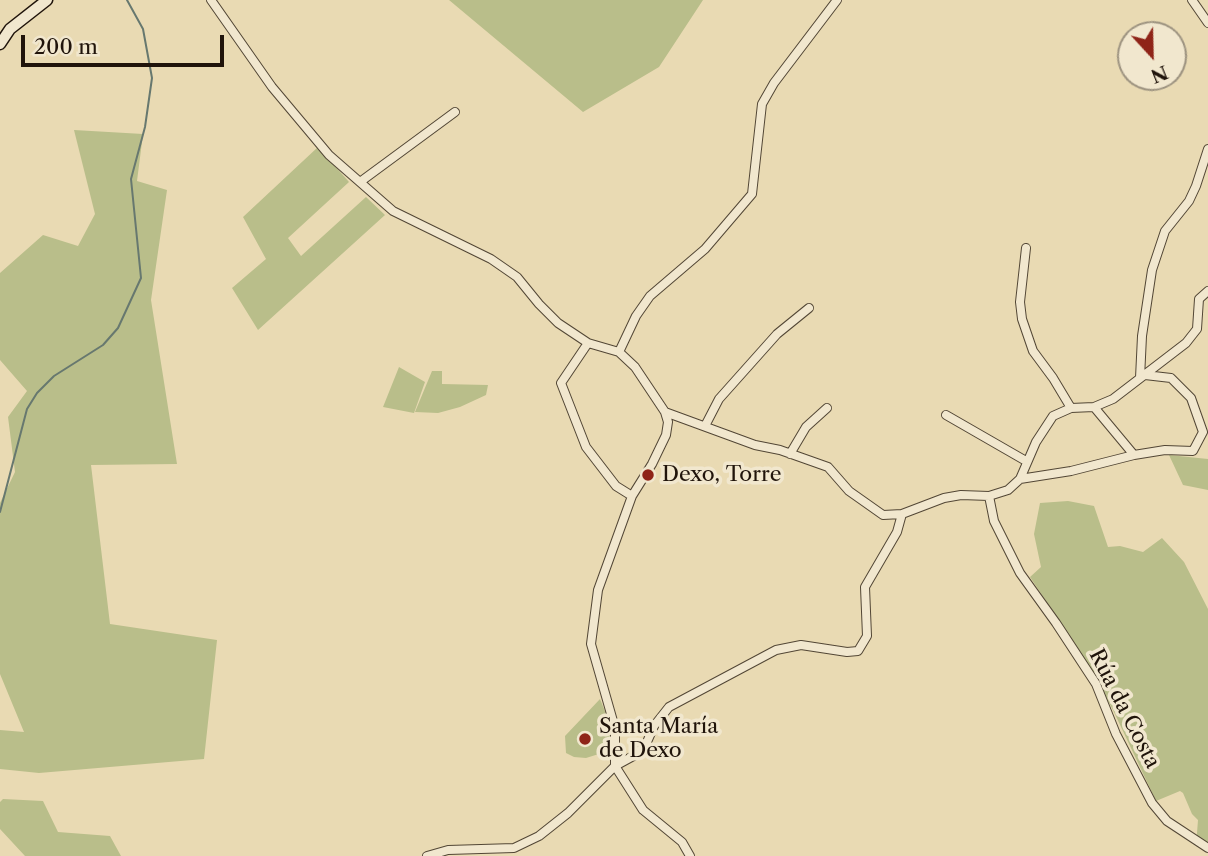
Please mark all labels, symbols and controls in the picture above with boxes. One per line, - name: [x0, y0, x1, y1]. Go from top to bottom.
- scale bar: [24, 21, 228, 65]
- north arrow: [1117, 21, 1187, 91]
- text: 200 m: [34, 34, 98, 59]
- text: N: [1147, 60, 1171, 88]
- place label: Dexo, Torre: [662, 462, 781, 488]
- marker: Dexo, Torre: [640, 467, 656, 483]
- street label: Rúa da Costa: [1083, 645, 1165, 773]
- place label: Santa María de Dexo: [599, 714, 718, 764]
- marker: Santa María de Dexo: [577, 731, 593, 747]

